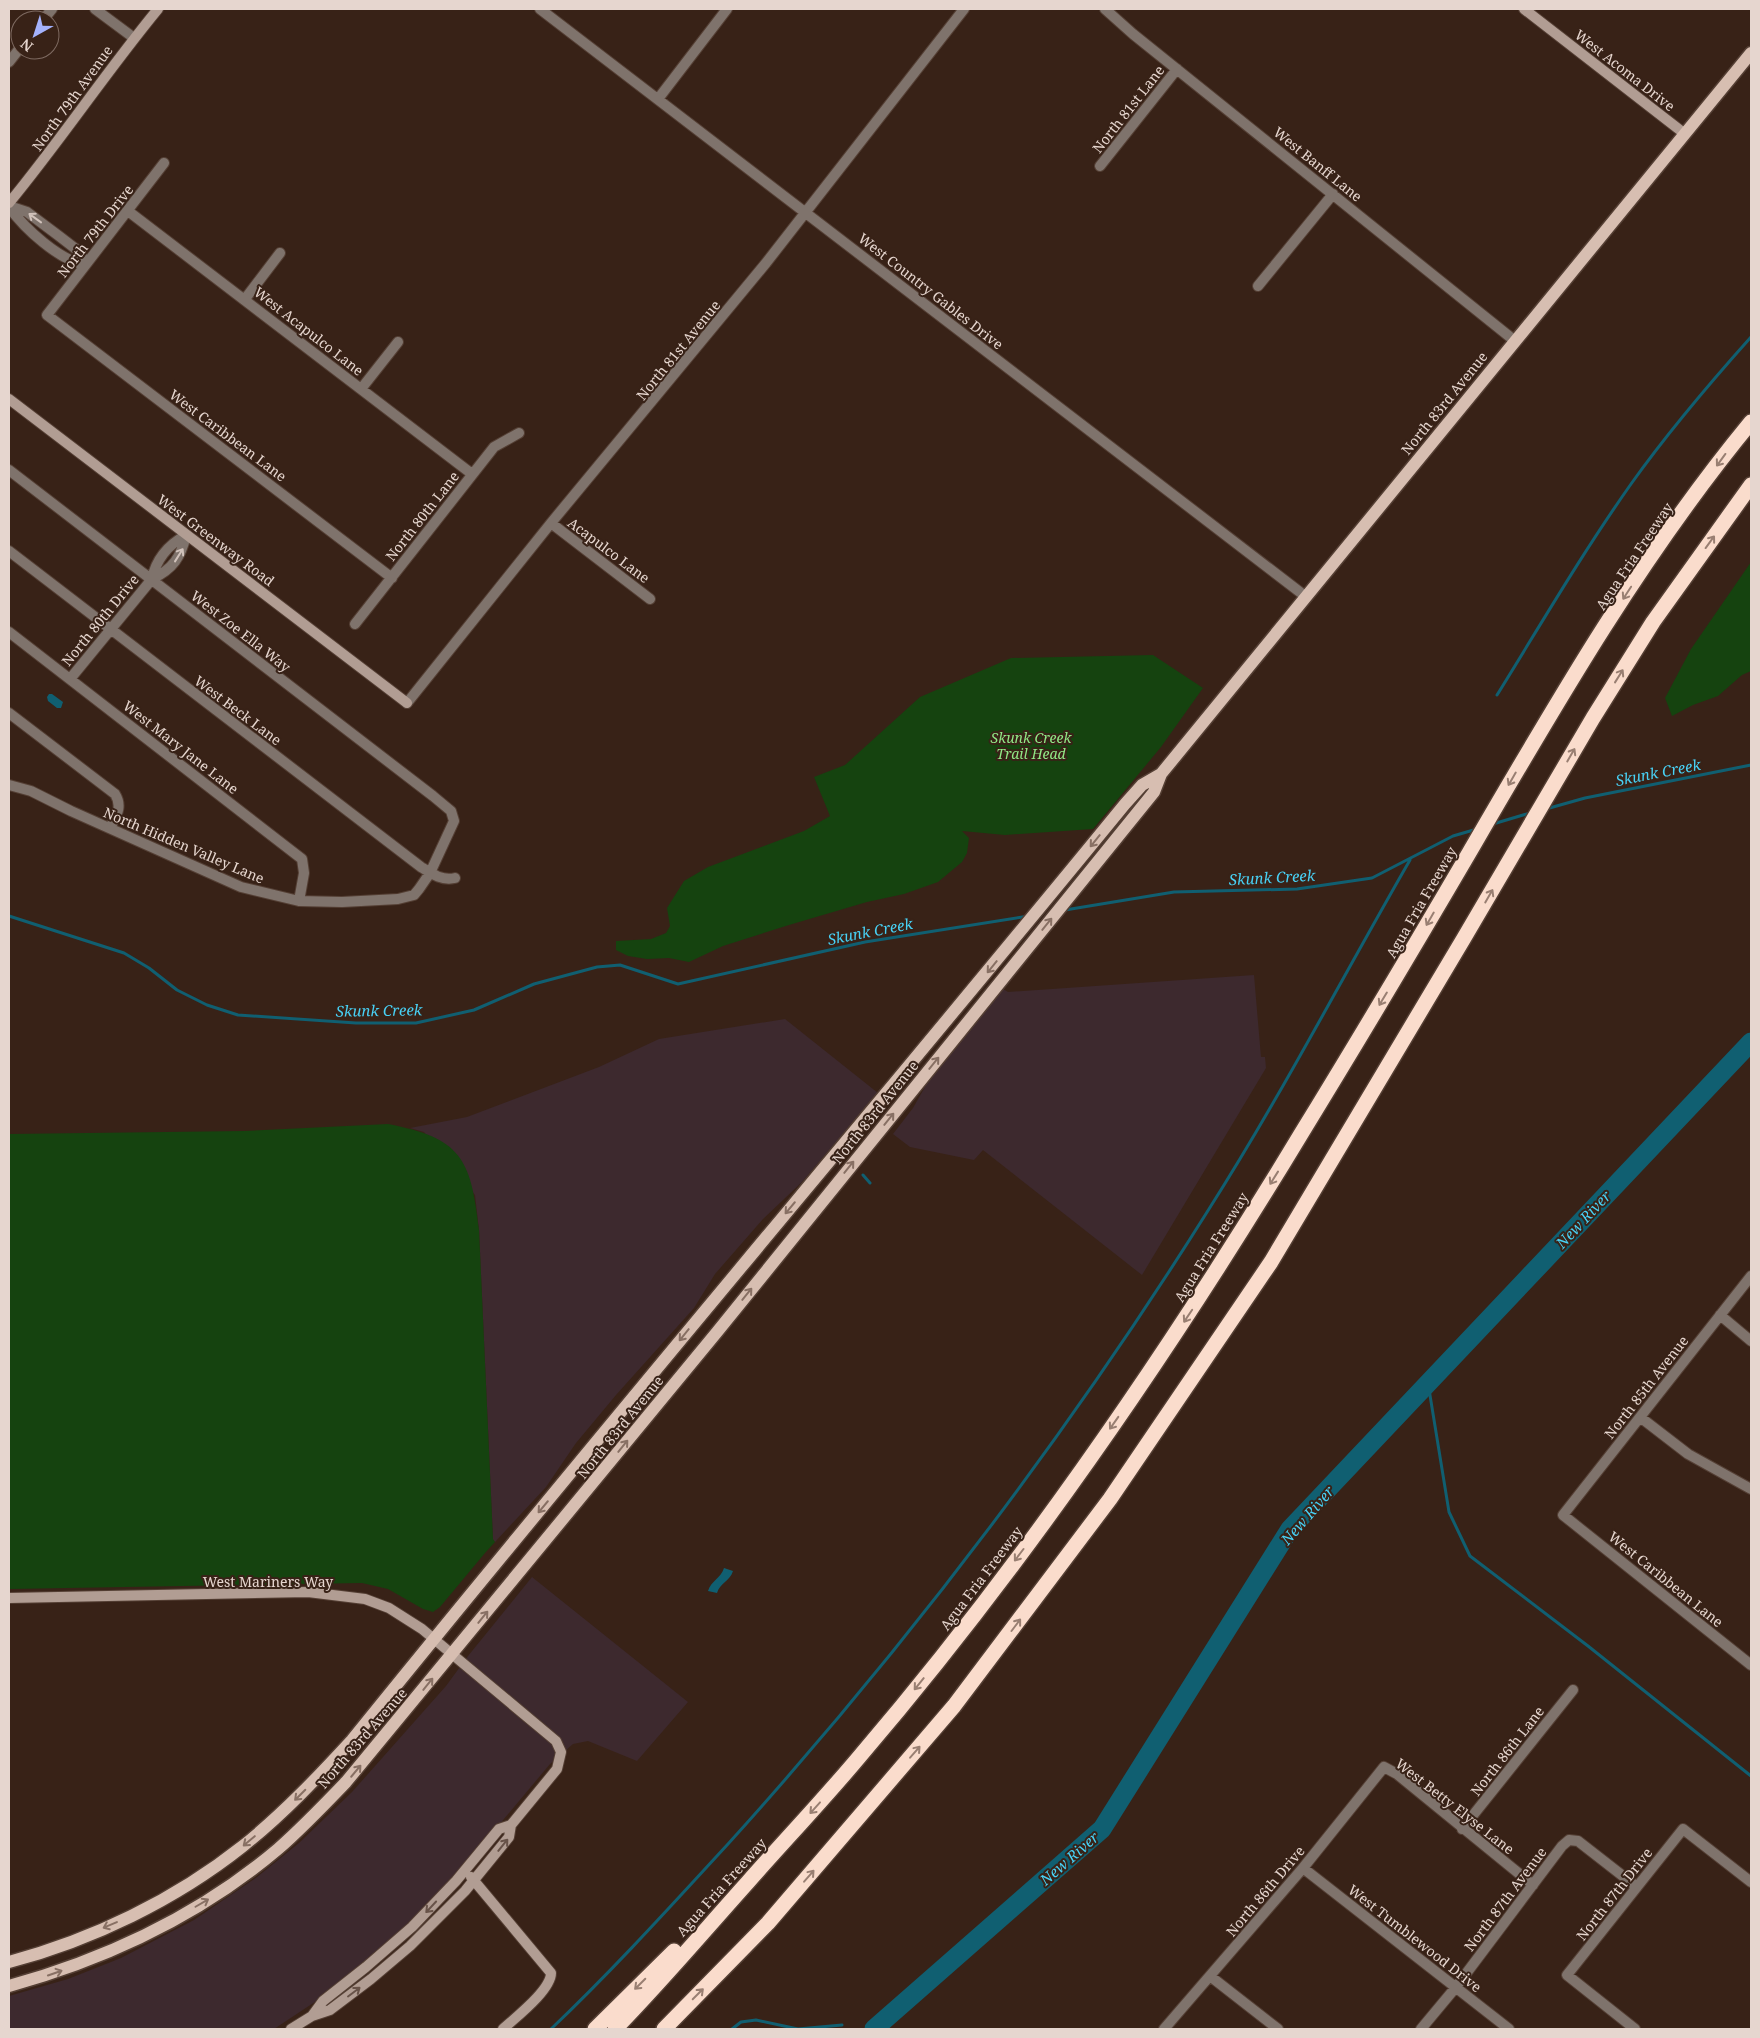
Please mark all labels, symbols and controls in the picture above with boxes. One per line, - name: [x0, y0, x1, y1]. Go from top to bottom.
- north arrow: [10, 10, 60, 60]
- street label: West Acoma Drive: [1571, 25, 1679, 115]
- street label: North 79th Avenue: [28, 42, 116, 154]
- street label: North 81st Lane: [1088, 61, 1168, 157]
- street label: West Banff Lane: [1270, 122, 1366, 206]
- street label: North 79th Drive: [53, 181, 137, 281]
- one-way arrow: [28, 213, 42, 223]
- street label: West Country Gables Drive: [855, 228, 1007, 354]
- street label: West Acapulco Lane: [250, 282, 368, 380]
- street label: North 81st Avenue: [632, 296, 724, 404]
- street label: North 83rd Avenue: [1397, 348, 1491, 458]
- street label: West Caribbean Lane: [166, 385, 290, 485]
- one-way arrow: [1716, 453, 1726, 467]
- street label: North 80th Lane: [381, 467, 463, 565]
- street label: West Greenway Road: [154, 490, 279, 590]
- street label: Agua Fria Freeway: [1591, 498, 1677, 613]
- street label: Acapulco Lane: [564, 513, 654, 587]
- one-way arrow: [1705, 535, 1715, 549]
- one-way arrow: [174, 548, 184, 562]
- street label: North 80th Drive: [57, 570, 143, 670]
- street label: West Zoe Ella Way: [187, 586, 295, 676]
- one-way arrow: [1622, 586, 1632, 600]
- one-way arrow: [1614, 670, 1624, 684]
- street label: West Beck Lane: [190, 671, 286, 749]
- street label: West Mary Jane Lane: [119, 696, 243, 798]
- park label: Skunk Creek Trail Head: [991, 728, 1072, 763]
- one-way arrow: [1566, 748, 1576, 763]
- water label: Skunk Creek: [1614, 754, 1703, 790]
- one-way arrow: [1506, 771, 1516, 786]
- street label: North Hidden Valley Lane: [101, 802, 267, 888]
- one-way arrow: [1089, 835, 1100, 848]
- street label: Agua Fria Freeway: [1381, 843, 1461, 961]
- water label: Skunk Creek: [1228, 865, 1316, 889]
- one-way arrow: [1484, 888, 1494, 903]
- one-way arrow: [1425, 912, 1435, 927]
- water label: Skunk Creek: [826, 913, 915, 949]
- one-way arrow: [1041, 918, 1052, 931]
- one-way arrow: [986, 960, 997, 973]
- one-way arrow: [1378, 991, 1388, 1005]
- water label: Skunk Creek: [336, 999, 423, 1021]
- one-way arrow: [928, 1056, 939, 1069]
- street label: North 83rd Avenue: [828, 1057, 922, 1167]
- one-way arrow: [883, 1112, 894, 1125]
- one-way arrow: [844, 1161, 855, 1174]
- one-way arrow: [1269, 1171, 1279, 1185]
- water label: New River: [1550, 1185, 1616, 1253]
- street label: Agua Fria Freeway: [1170, 1189, 1252, 1305]
- one-way arrow: [785, 1201, 796, 1214]
- one-way arrow: [742, 1288, 753, 1301]
- one-way arrow: [1183, 1308, 1193, 1322]
- one-way arrow: [678, 1328, 689, 1341]
- street label: North 85th Avenue: [1600, 1332, 1692, 1442]
- street label: North 83rd Avenue: [573, 1372, 667, 1482]
- one-way arrow: [1109, 1416, 1119, 1430]
- one-way arrow: [618, 1440, 629, 1453]
- water label: New River: [1275, 1481, 1339, 1549]
- one-way arrow: [537, 1500, 549, 1513]
- street label: Agua Fria Freeway: [936, 1522, 1026, 1634]
- street label: West Caribbean Lane: [1605, 1527, 1727, 1631]
- one-way arrow: [1013, 1548, 1024, 1561]
- street label: West Mariners Way: [203, 1572, 333, 1591]
- one-way arrow: [477, 1610, 489, 1623]
- one-way arrow: [1010, 1619, 1021, 1632]
- one-way arrow: [914, 1677, 925, 1690]
- one-way arrow: [422, 1678, 433, 1691]
- street label: North 83rd Avenue: [313, 1684, 411, 1792]
- street label: North 86th Lane: [1466, 1702, 1548, 1800]
- one-way arrow: [909, 1746, 920, 1759]
- street label: West Betty Elyse Lane: [1392, 1754, 1518, 1858]
- one-way arrow: [350, 1764, 361, 1777]
- one-way arrow: [294, 1789, 306, 1801]
- one-way arrow: [809, 1802, 821, 1815]
- water label: New River: [1035, 1826, 1103, 1890]
- street label: Agua Fria Freeway: [672, 1834, 770, 1940]
- one-way arrow: [242, 1835, 255, 1847]
- one-way arrow: [498, 1839, 509, 1852]
- street label: North 86th Drive: [1221, 1842, 1309, 1940]
- street label: North 87th Avenue: [1460, 1843, 1550, 1955]
- street label: North 87th Drive: [1572, 1844, 1656, 1944]
- one-way arrow: [803, 1869, 815, 1882]
- street label: West Tumblewood Drive: [1344, 1880, 1486, 1996]
- one-way arrow: [194, 1898, 209, 1908]
- one-way arrow: [425, 1901, 437, 1914]
- one-way arrow: [103, 1921, 118, 1931]
- one-way arrow: [47, 1967, 63, 1977]
- one-way arrow: [634, 1978, 646, 1990]
- one-way arrow: [347, 1987, 360, 1998]
- one-way arrow: [692, 1989, 704, 2001]

